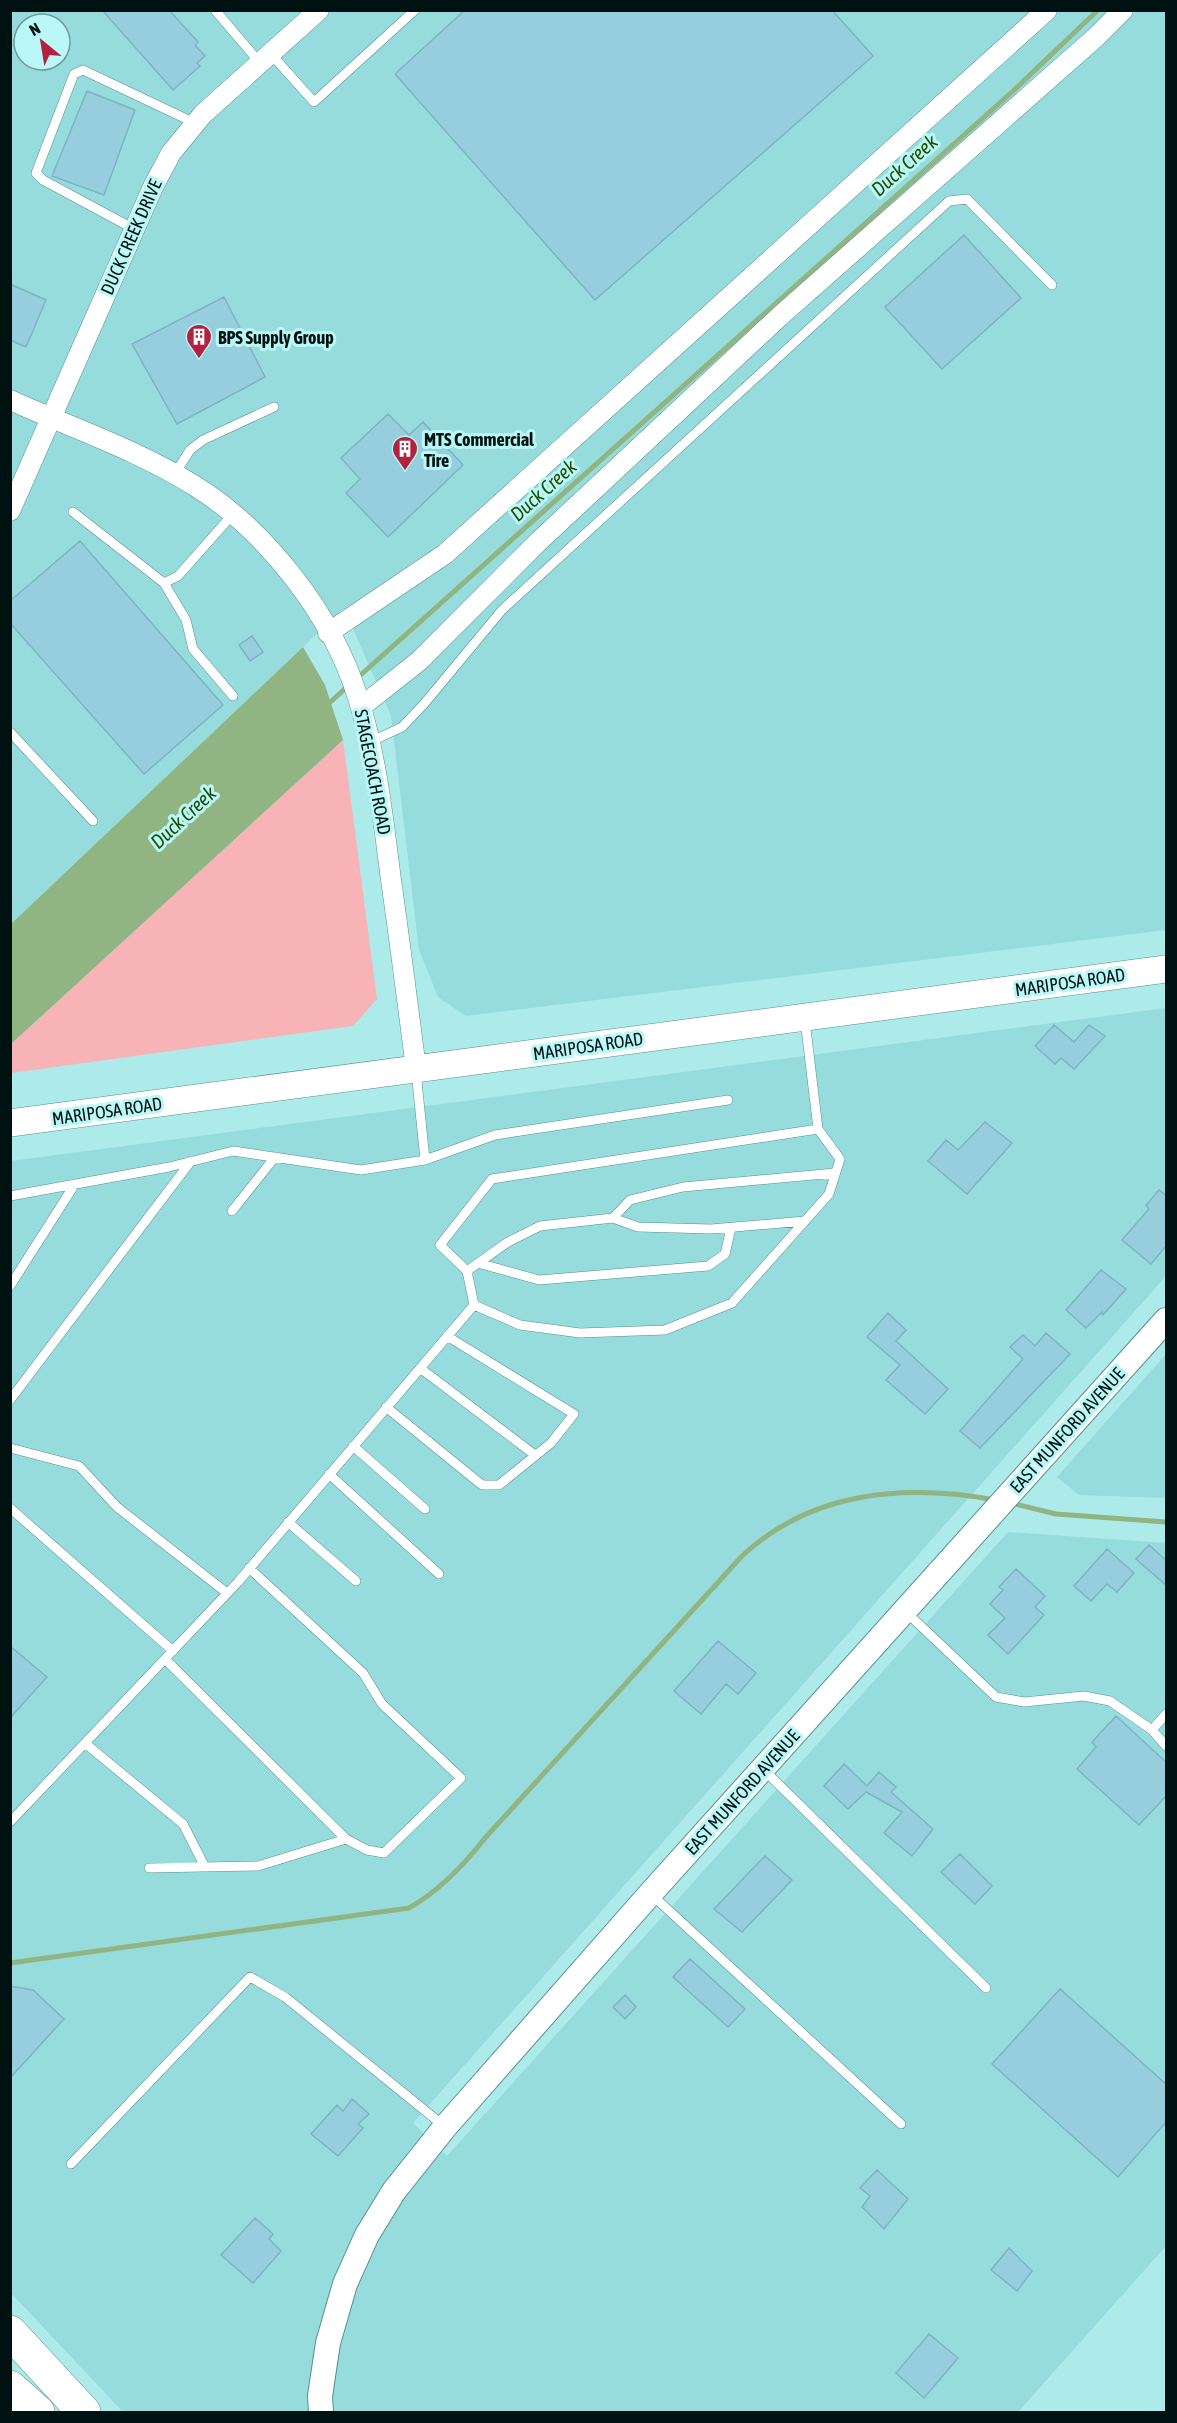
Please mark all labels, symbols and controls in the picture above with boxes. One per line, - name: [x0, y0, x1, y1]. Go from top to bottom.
- north arrow: [12, 12, 72, 72]
- text: N: [26, 19, 43, 39]
- water label: Duck Creek: [866, 129, 942, 201]
- street label: DUCK CREEK DRIVE: [96, 176, 166, 298]
- building icon: BPS Supply Group: [184, 322, 214, 360]
- place label: BPS Supply Group: [218, 327, 334, 348]
- place label: MTS Commercial Tire: [424, 429, 534, 471]
- building icon: MTS Commercial Tire: [390, 434, 420, 472]
- water label: Duck Creek: [505, 454, 581, 526]
- street label: STAGECOACH ROAD: [351, 708, 395, 836]
- water label: Duck Creek: [146, 781, 220, 853]
- street label: MARIPOSA ROAD: [1014, 964, 1126, 1000]
- street label: MARIPOSA ROAD: [532, 1028, 644, 1064]
- street label: MARIPOSA ROAD: [51, 1093, 163, 1129]
- street label: EAST MUNFORD AVENUE: [1005, 1363, 1129, 1497]
- street label: EAST MUNFORD AVENUE: [680, 1725, 804, 1859]

